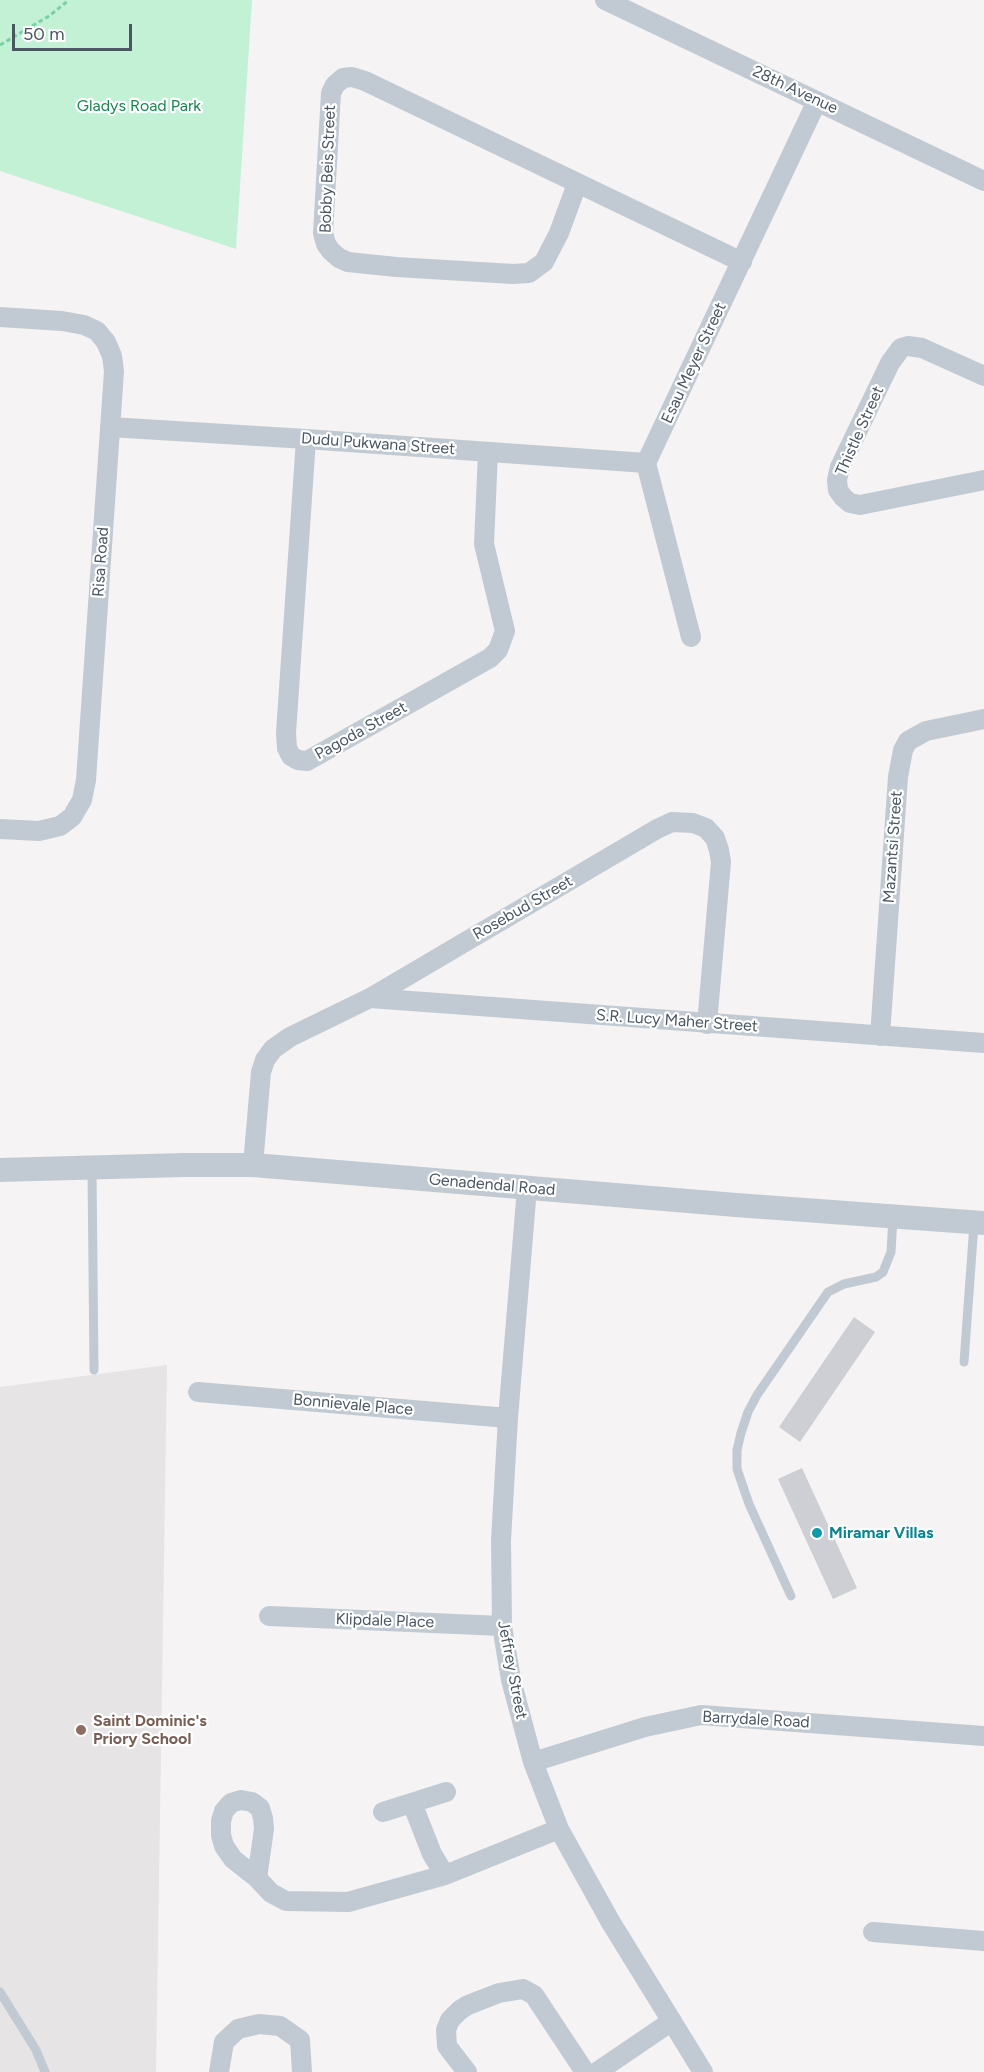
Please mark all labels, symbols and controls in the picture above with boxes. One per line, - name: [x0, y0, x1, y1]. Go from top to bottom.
- scale bar: [15, 12, 135, 50]
- text: 50 m: [23, 23, 65, 45]
- street label: 28th Avenue: [749, 62, 841, 118]
- park label: Gladys Road Park: [77, 96, 201, 116]
- street label: Bobby Beis Street: [316, 105, 340, 233]
- street label: Esau Meyer Street: [658, 300, 730, 426]
- street label: Thistle Street: [832, 383, 888, 479]
- street label: Dudu Pukwana Street: [300, 429, 456, 459]
- street label: Risa Road: [89, 526, 113, 598]
- street label: Pagoda Street: [312, 698, 410, 764]
- street label: Mazantsi Street: [879, 790, 907, 904]
- street label: Rosebud Street: [470, 872, 576, 944]
- street label: S.R. Lucy Maher Street: [596, 1006, 758, 1036]
- street label: Genadendal Road: [428, 1170, 556, 1200]
- street label: Bonnievale Place: [292, 1390, 414, 1420]
- place label: Miramar Villas: [829, 1523, 933, 1543]
- marker: Miramar Villas: [810, 1526, 824, 1540]
- street label: Klipdale Place: [335, 1610, 435, 1632]
- street label: Jeffrey Street: [493, 1619, 531, 1721]
- street label: Barrydale Road: [702, 1708, 810, 1732]
- place label: Saint Dominic's Priory School: [93, 1711, 207, 1749]
- marker: Saint Dominic's Priory School: [74, 1723, 88, 1737]

